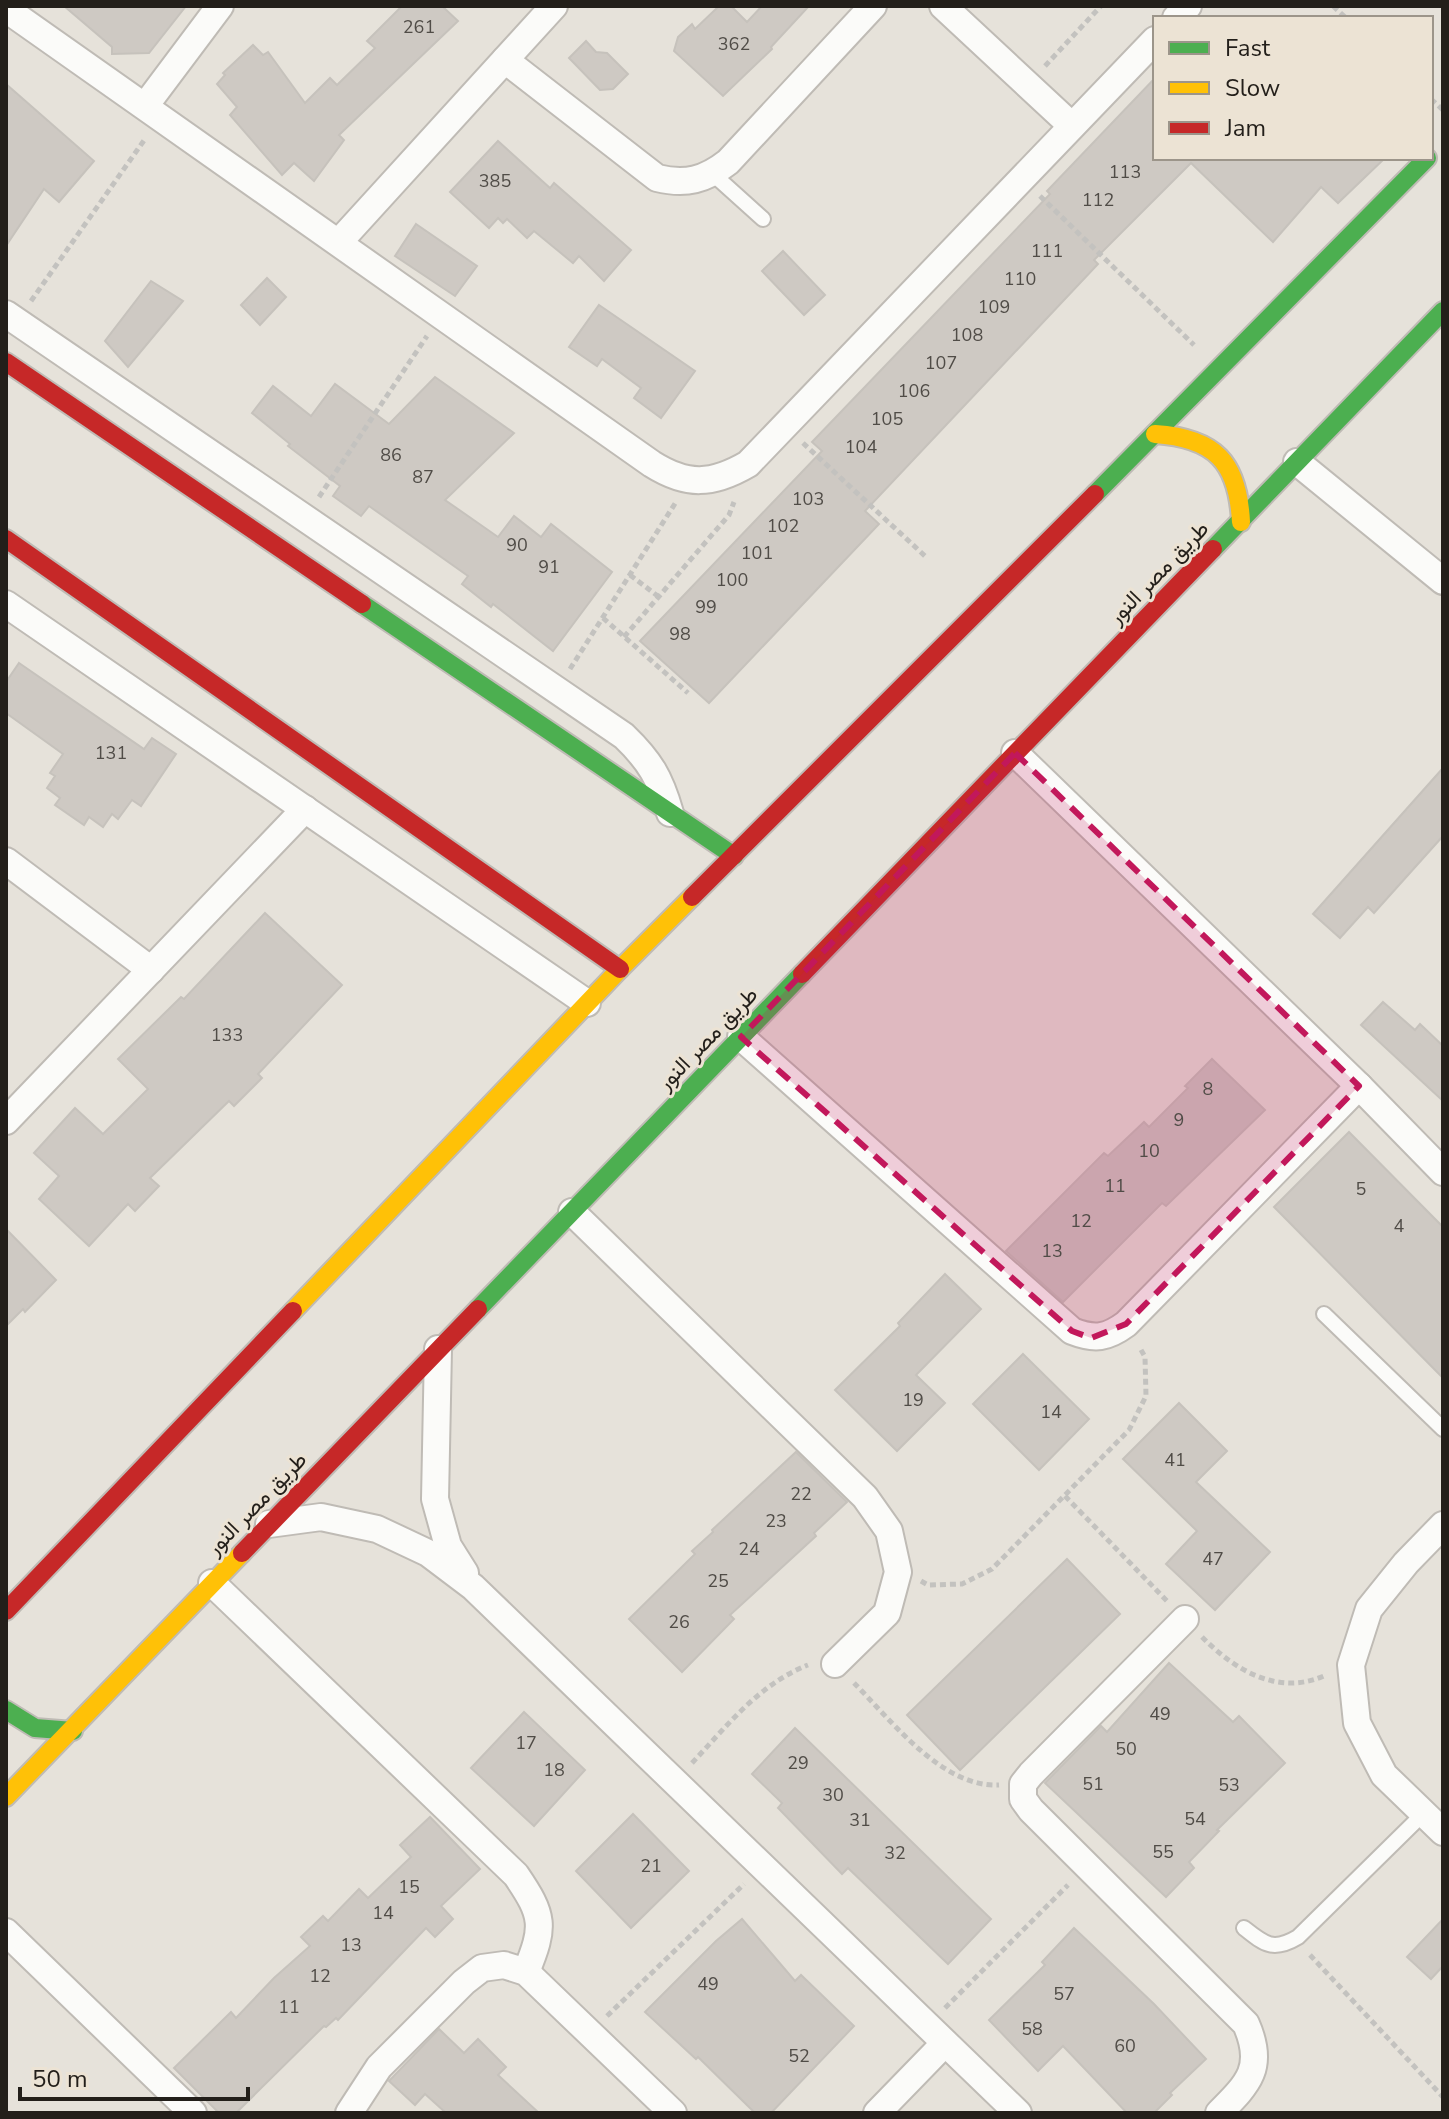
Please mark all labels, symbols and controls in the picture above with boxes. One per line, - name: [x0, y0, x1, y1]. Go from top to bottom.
- house number: 261: [403, 15, 435, 39]
- legend: [1153, 16, 1433, 160]
- house number: 362: [718, 32, 750, 56]
- text: Fast: [1225, 32, 1271, 64]
- text: Slow: [1225, 72, 1280, 104]
- text: Jam: [1224, 112, 1266, 144]
- house number: 113: [1109, 160, 1141, 184]
- house number: 385: [479, 169, 511, 193]
- house number: 112: [1082, 188, 1114, 212]
- house number: 111: [1031, 239, 1063, 263]
- house number: 110: [1004, 267, 1036, 291]
- house number: 109: [978, 295, 1010, 319]
- house number: 108: [951, 323, 983, 347]
- house number: 107: [925, 351, 957, 375]
- house number: 106: [898, 379, 930, 403]
- house number: 105: [871, 407, 903, 431]
- house number: 104: [845, 435, 877, 459]
- house number: 86: [380, 443, 402, 467]
- house number: 87: [412, 465, 434, 489]
- house number: 103: [792, 487, 824, 511]
- house number: 102: [767, 514, 799, 538]
- street label: طريق مصر النور: [1101, 514, 1216, 632]
- house number: 90: [506, 533, 528, 557]
- house number: 101: [741, 541, 773, 565]
- house number: 91: [538, 555, 560, 579]
- house number: 100: [716, 568, 748, 592]
- house number: 99: [695, 595, 717, 619]
- house number: 98: [669, 622, 691, 646]
- house number: 131: [95, 741, 127, 765]
- street label: طريق مصر النور: [650, 980, 765, 1098]
- house number: 133: [211, 1023, 243, 1047]
- house number: 8: [1203, 1077, 1213, 1101]
- house number: 9: [1174, 1108, 1184, 1132]
- house number: 10: [1138, 1139, 1160, 1163]
- house number: 11: [1104, 1174, 1126, 1198]
- house number: 5: [1356, 1177, 1366, 1201]
- house number: 12: [1070, 1209, 1092, 1233]
- house number: 4: [1394, 1214, 1405, 1238]
- house number: 13: [1041, 1239, 1063, 1263]
- house number: 19: [902, 1388, 924, 1412]
- house number: 14: [1040, 1400, 1062, 1424]
- street label: طريق مصر النور: [199, 1445, 314, 1563]
- house number: 41: [1164, 1448, 1186, 1472]
- house number: 22: [790, 1482, 812, 1506]
- house number: 23: [765, 1509, 787, 1533]
- house number: 24: [738, 1537, 760, 1561]
- house number: 47: [1202, 1547, 1224, 1571]
- house number: 25: [707, 1569, 729, 1593]
- house number: 26: [668, 1610, 690, 1634]
- house number: 49: [1149, 1702, 1171, 1726]
- house number: 17: [515, 1731, 537, 1755]
- house number: 50: [1115, 1737, 1137, 1761]
- house number: 29: [787, 1751, 809, 1775]
- house number: 18: [543, 1758, 565, 1782]
- house number: 51: [1082, 1772, 1104, 1796]
- house number: 53: [1218, 1773, 1240, 1797]
- house number: 30: [822, 1783, 844, 1807]
- house number: 54: [1184, 1807, 1206, 1831]
- house number: 31: [849, 1808, 871, 1832]
- house number: 55: [1152, 1840, 1174, 1864]
- house number: 32: [884, 1841, 906, 1865]
- house number: 21: [640, 1854, 662, 1878]
- house number: 15: [398, 1875, 420, 1899]
- house number: 14: [372, 1901, 394, 1925]
- house number: 13: [340, 1933, 362, 1957]
- house number: 12: [309, 1964, 331, 1988]
- house number: 49: [697, 1972, 719, 1996]
- house number: 57: [1053, 1982, 1075, 2006]
- house number: 11: [278, 1995, 300, 2019]
- house number: 58: [1021, 2017, 1043, 2041]
- house number: 60: [1114, 2034, 1136, 2058]
- house number: 52: [788, 2044, 810, 2068]
- scale bar: [20, 2051, 248, 2101]
- text: 50 m: [32, 2063, 88, 2095]

